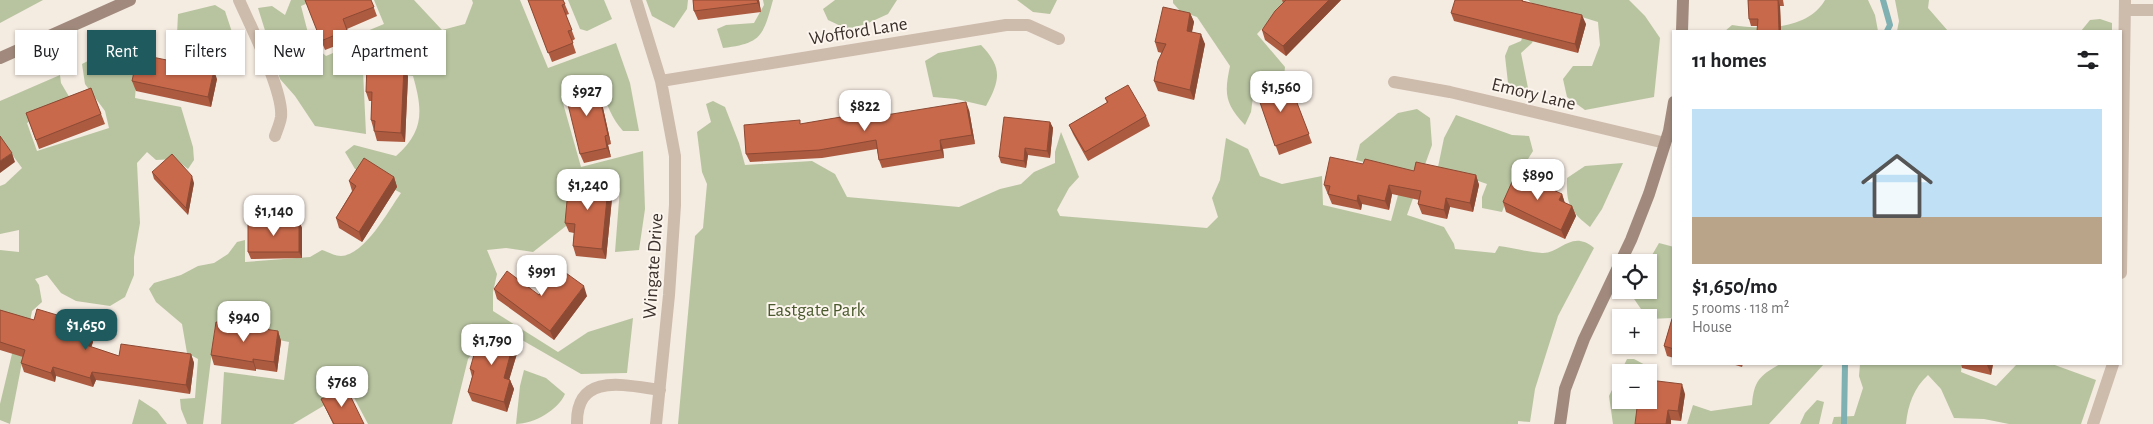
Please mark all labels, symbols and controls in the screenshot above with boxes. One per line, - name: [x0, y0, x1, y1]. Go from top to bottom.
- street label: Wofford Lane: [808, 14, 909, 49]
- chip: Buy: [15, 30, 77, 75]
- chip: Rent: [87, 30, 156, 75]
- chip: Filters: [166, 30, 245, 75]
- chip: New: [255, 30, 323, 75]
- chip: Apartment: [333, 30, 446, 75]
- icon: filters: [2074, 46, 2102, 74]
- text: 11 homes: [1692, 50, 1767, 71]
- pin: $1,560: [1240, 70, 1322, 113]
- pin: $927: [557, 74, 617, 117]
- street label: Emory Lane: [1490, 75, 1578, 114]
- text: $1,560: [1261, 79, 1301, 95]
- text: $927: [572, 83, 602, 99]
- pin: $822: [835, 90, 895, 132]
- text: $822: [850, 98, 880, 114]
- icon: home: [1852, 141, 1942, 231]
- pin: $890: [1508, 158, 1568, 201]
- text: $890: [1522, 167, 1554, 183]
- pin: $1,240: [547, 168, 629, 211]
- text: $1,240: [568, 177, 608, 193]
- pin: $1,140: [233, 194, 315, 237]
- text: $1,140: [255, 203, 293, 219]
- street label: Wingate Drive: [640, 212, 667, 320]
- pin: $991: [512, 254, 572, 297]
- map controls: [1612, 254, 1657, 409]
- button: locate: [1612, 254, 1657, 299]
- text: $991: [528, 263, 556, 279]
- text: $1,650/mo: [1692, 276, 1777, 297]
- pin: $940: [214, 300, 274, 343]
- text: 5 rooms · 118 m²: [1692, 300, 1789, 316]
- park label: Eastgate Park: [767, 301, 866, 320]
- pin: $1,650: [45, 308, 127, 351]
- text: $940: [228, 309, 260, 325]
- button: +: [1612, 309, 1657, 354]
- text: $1,650: [66, 317, 106, 333]
- text: House: [1692, 319, 1732, 335]
- pin: $1,790: [451, 324, 533, 366]
- text: $1,790: [472, 332, 512, 348]
- button: −: [1612, 364, 1657, 409]
- pin: $768: [312, 366, 372, 408]
- text: $768: [327, 374, 357, 390]

